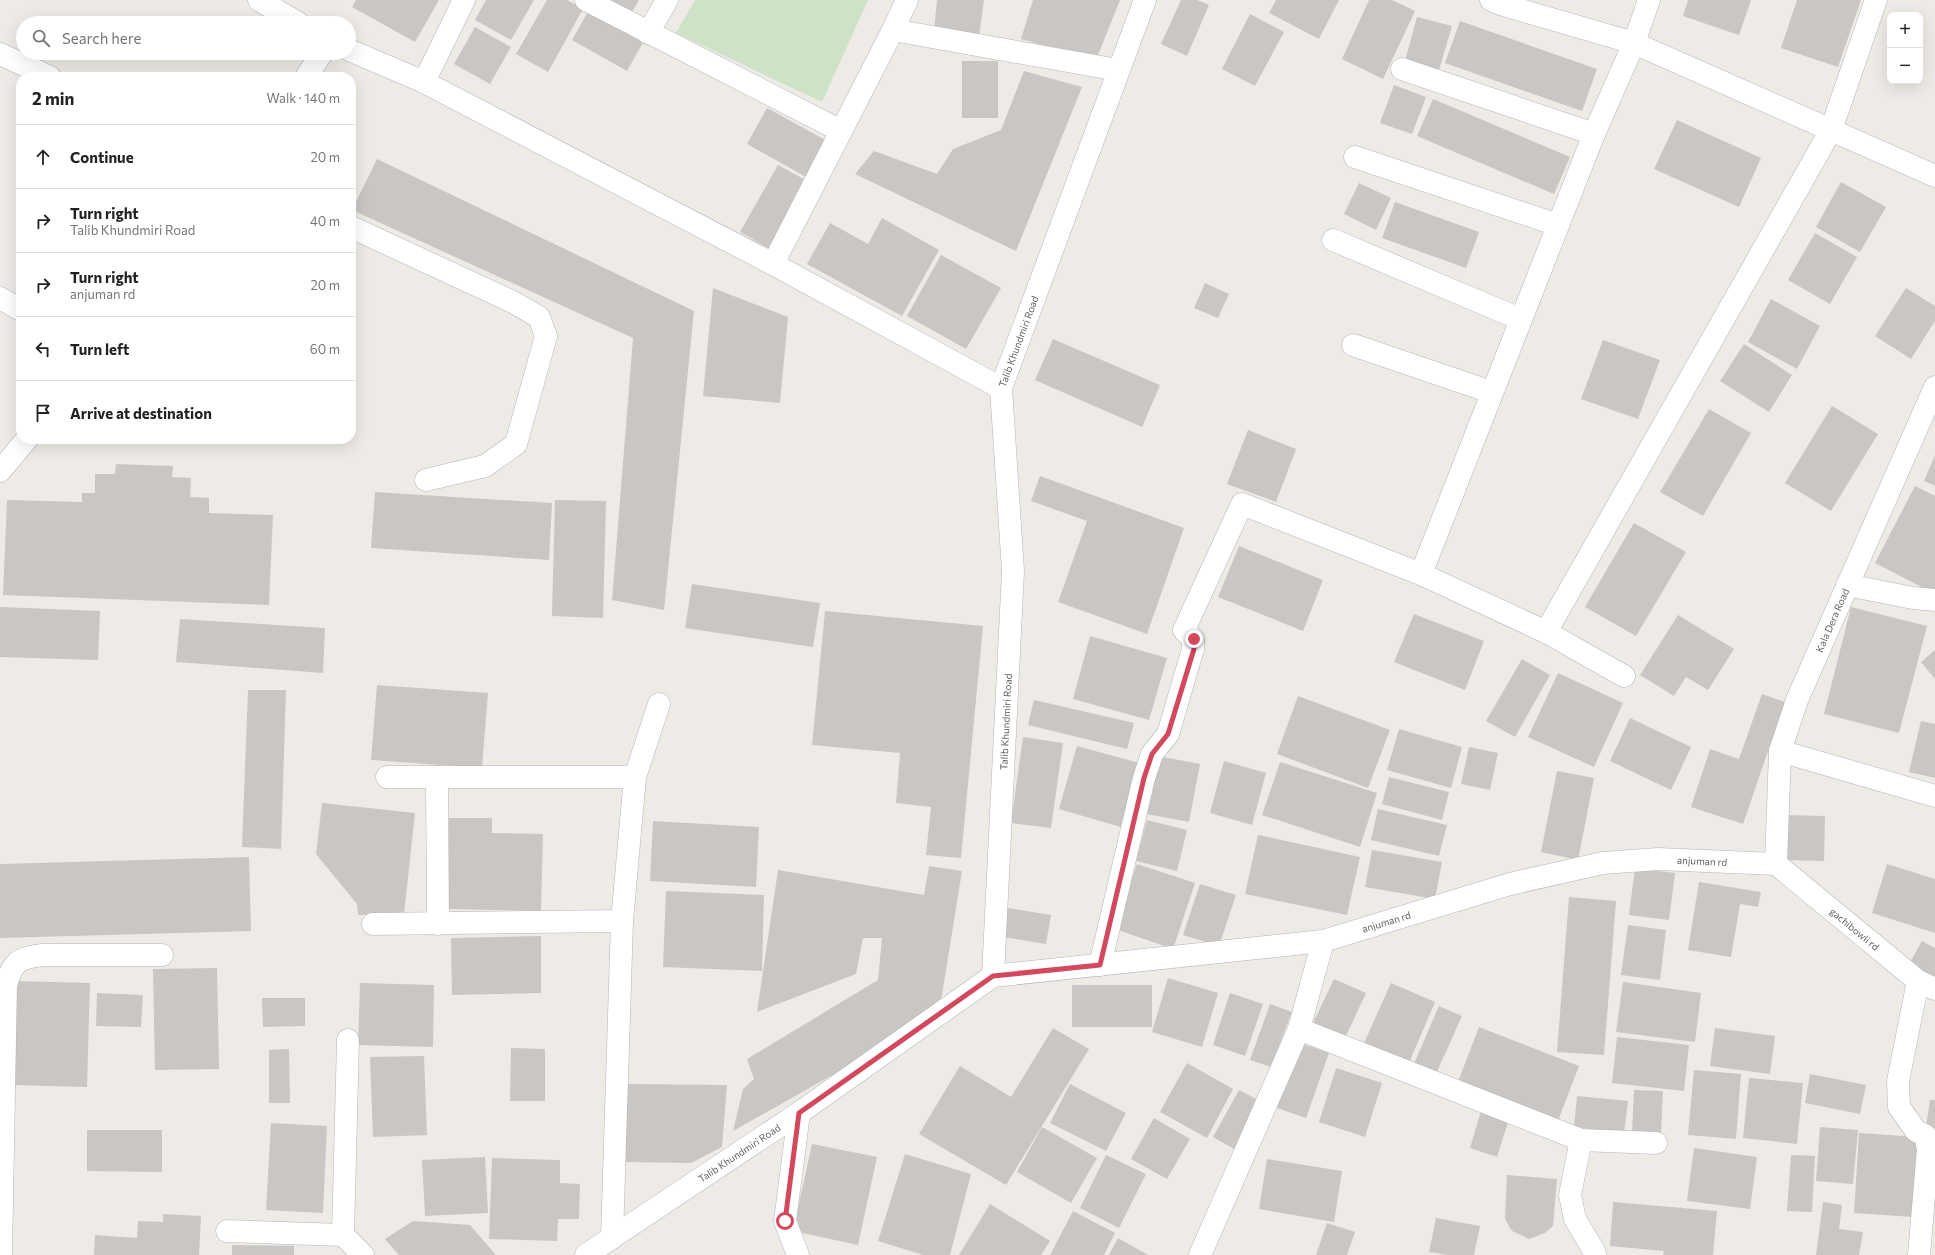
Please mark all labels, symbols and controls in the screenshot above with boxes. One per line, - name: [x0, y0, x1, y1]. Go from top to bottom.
- map controls: [1887, 12, 1923, 84]
- button: +: [1887, 12, 1923, 48]
- search box: [16, 16, 356, 60]
- icon: search: [30, 27, 52, 49]
- text: Search here: [62, 29, 141, 47]
- button: −: [1887, 48, 1923, 84]
- text: 2 min: [32, 88, 74, 109]
- text: Walk · 140 m: [267, 90, 340, 106]
- icon: ahead: [32, 146, 54, 168]
- text: Continue: [70, 148, 134, 166]
- text: 20 m: [311, 149, 340, 165]
- text: Turn right: [70, 204, 139, 222]
- icon: right: [32, 210, 54, 232]
- text: 40 m: [310, 213, 340, 229]
- text: Talib Khundmiri Road: [70, 222, 195, 238]
- text: Turn right: [70, 268, 139, 286]
- icon: right: [32, 274, 54, 296]
- text: 20 m: [311, 277, 340, 293]
- text: anjuman rd: [70, 286, 135, 302]
- street label: Talib Khundmiri Road: [996, 294, 1041, 389]
- icon: left: [32, 338, 54, 360]
- text: Turn left: [70, 340, 129, 358]
- text: 60 m: [310, 341, 340, 357]
- icon: arrive: [32, 402, 54, 424]
- text: Arrive at destination: [70, 404, 212, 422]
- street label: Kala Dera Road: [1813, 586, 1852, 654]
- route end: [1185, 630, 1203, 648]
- street label: Talib Khundmiri Road: [997, 673, 1014, 770]
- street label: anjuman rd: [1677, 854, 1728, 868]
- street label: gachibowli rd: [1828, 905, 1882, 953]
- street label: anjuman rd: [1360, 909, 1412, 935]
- street label: Talib Khundmiri Road: [696, 1121, 783, 1185]
- route start: [776, 1212, 794, 1230]

